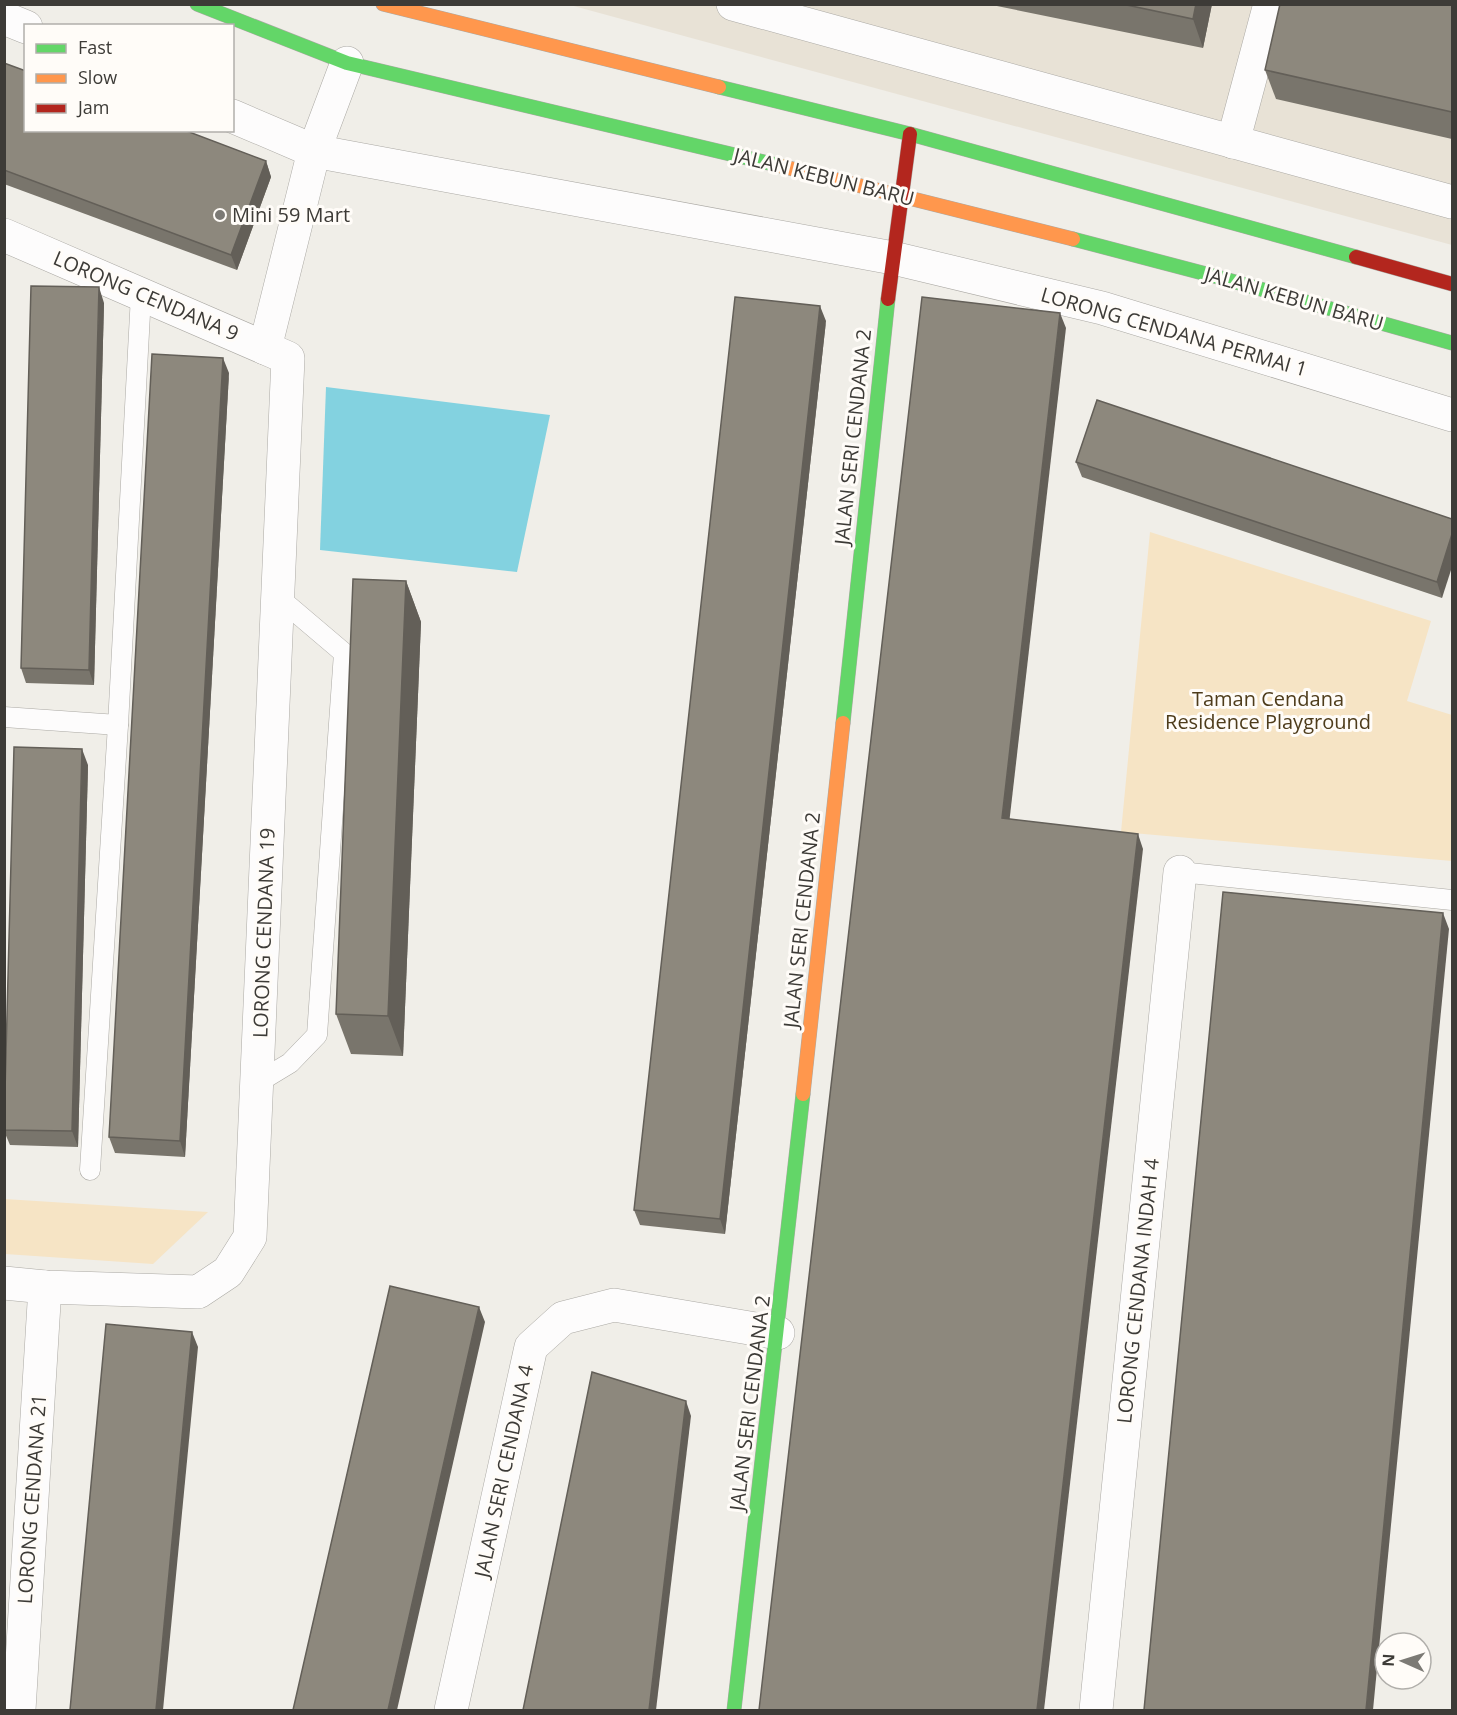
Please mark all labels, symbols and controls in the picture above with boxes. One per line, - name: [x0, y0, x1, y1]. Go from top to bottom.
- legend: [24, 24, 234, 132]
- text: Fast: [78, 35, 112, 59]
- text: Slow: [78, 65, 117, 89]
- text: Jam: [76, 95, 110, 119]
- street label: JALAN KEBUN BARU: [729, 141, 917, 212]
- place label: Mini 59 Mart: [232, 201, 350, 228]
- marker: Mini 59 Mart: [213, 208, 227, 222]
- street label: LORONG CENDANA 9: [49, 244, 243, 347]
- street label: JALAN KEBUN BARU: [1200, 259, 1387, 337]
- street label: LORONG CENDANA PERMAI 1: [1038, 281, 1310, 383]
- street label: JALAN SERI CENDANA 2: [828, 328, 877, 548]
- park label: Taman Cendana Residence Playground: [1165, 685, 1371, 735]
- street label: JALAN SERI CENDANA 2: [777, 811, 826, 1031]
- street label: LORONG CENDANA 19: [246, 827, 281, 1039]
- street label: LORONG CENDANA INDAH 4: [1110, 1156, 1165, 1425]
- street label: JALAN SERI CENDANA 2: [723, 1294, 776, 1514]
- street label: JALAN SERI CENDANA 4: [467, 1361, 539, 1582]
- street label: LORONG CENDANA 21: [11, 1393, 52, 1605]
- north arrow: [1373, 1631, 1433, 1691]
- text: N: [1377, 1653, 1399, 1667]

